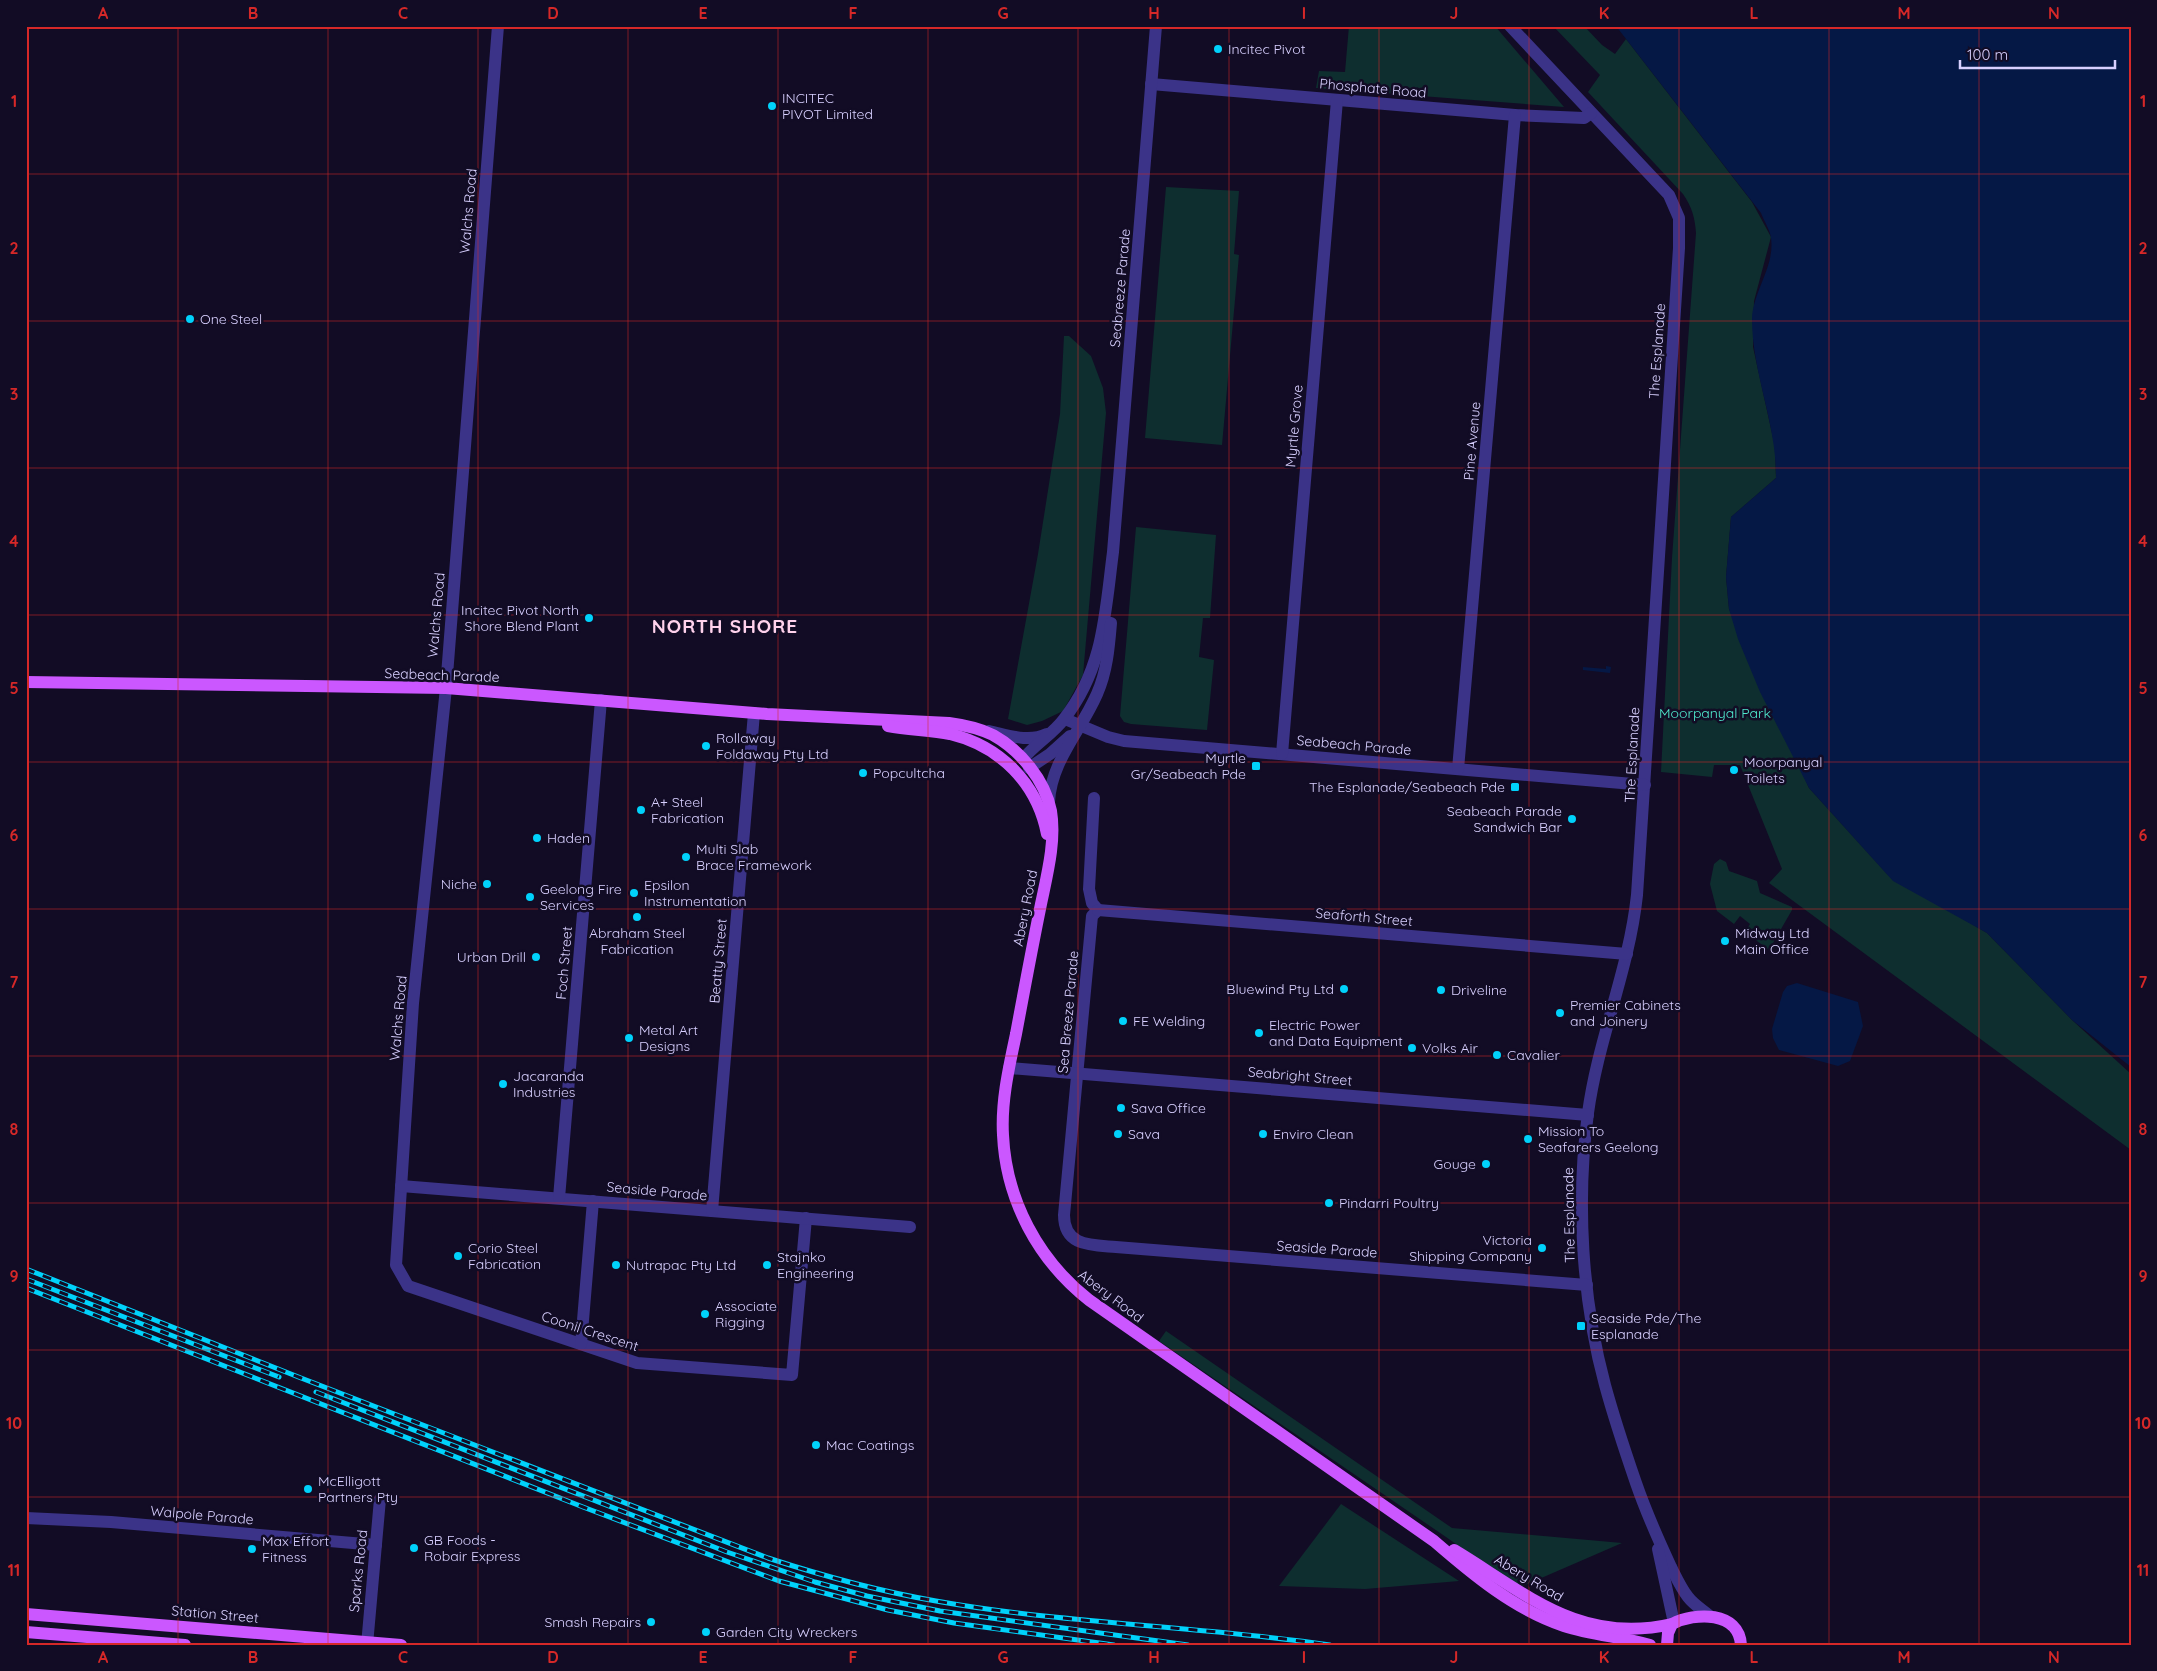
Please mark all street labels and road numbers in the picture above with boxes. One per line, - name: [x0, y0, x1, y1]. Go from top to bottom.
- street label: Phosphate Road: [1319, 74, 1427, 102]
- street label: Walchs Road: [455, 168, 481, 254]
- street label: Seabreeze Parade: [1106, 228, 1134, 348]
- street label: The Esplanade: [1645, 302, 1669, 399]
- street label: Myrtle Grove: [1281, 384, 1307, 468]
- street label: Pine Avenue: [1460, 401, 1484, 481]
- street label: Walchs Road: [423, 572, 449, 658]
- street label: Seabeach Parade: [384, 664, 500, 686]
- street label: The Esplanade: [1621, 707, 1643, 803]
- street label: Seabeach Parade: [1296, 731, 1412, 759]
- street label: Abery Road: [1009, 868, 1041, 948]
- street label: Seaforth Street: [1315, 904, 1414, 930]
- street label: Beatty Street: [705, 918, 731, 1004]
- street label: Foch Street: [552, 925, 576, 1000]
- street label: Sea Breeze Parade: [1054, 950, 1082, 1074]
- street label: Walchs Road: [385, 975, 411, 1061]
- street label: Seabright Street: [1247, 1062, 1353, 1090]
- street label: The Esplanade: [1559, 1167, 1579, 1263]
- street label: Seaside Parade: [606, 1178, 708, 1204]
- street label: Seaside Parade: [1276, 1237, 1378, 1262]
- street label: Abery Road: [1075, 1266, 1147, 1326]
- street label: Coonil Crescent: [539, 1307, 641, 1355]
- street label: Walpole Parade: [150, 1502, 255, 1528]
- street label: Sparks Road: [345, 1529, 371, 1613]
- street label: Abery Road: [1491, 1550, 1567, 1606]
- street label: Station Street: [171, 1601, 260, 1627]

